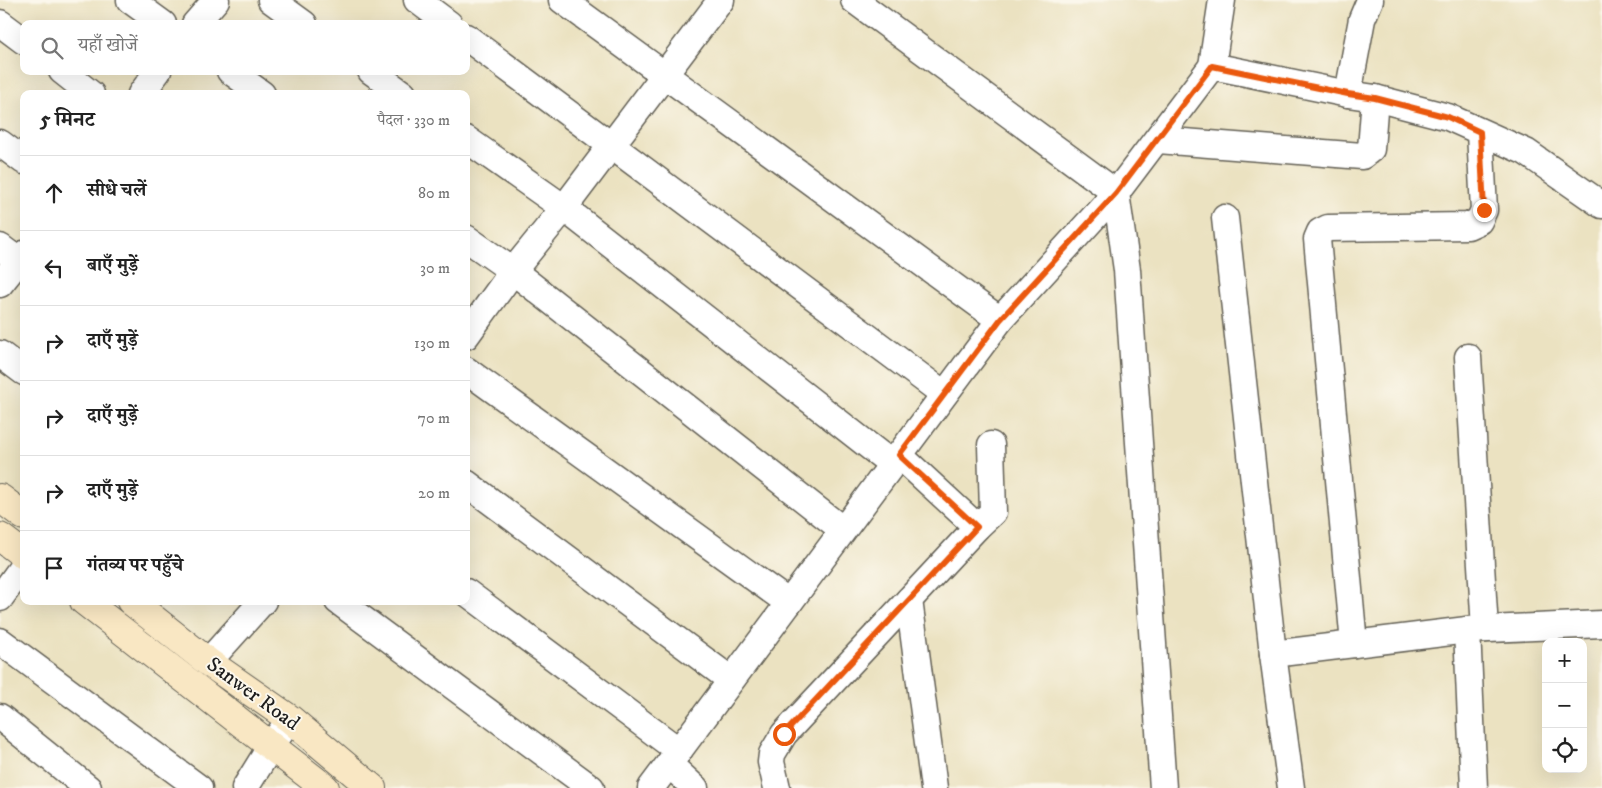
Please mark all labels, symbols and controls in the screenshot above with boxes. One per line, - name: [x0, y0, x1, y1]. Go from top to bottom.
- search box: [20, 20, 470, 75]
- icon: search: [38, 34, 66, 62]
- text: यहाँ खोजें: [78, 34, 138, 57]
- text: 5 मिनट: [40, 107, 95, 133]
- text: पैदल · 330 m: [377, 110, 450, 130]
- icon: ahead: [40, 179, 68, 207]
- text: सीधे चलें: [87, 179, 146, 202]
- text: 80 m: [418, 183, 450, 203]
- route end: [1473, 199, 1496, 222]
- icon: left: [40, 254, 68, 282]
- text: बाएँ मुड़ें: [87, 254, 138, 277]
- text: 30 m: [420, 258, 450, 278]
- icon: right: [40, 329, 68, 357]
- text: दाएँ मुड़ें: [87, 329, 138, 352]
- text: 130 m: [414, 333, 450, 353]
- icon: right: [40, 404, 68, 432]
- text: दाएँ मुड़ें: [87, 404, 138, 427]
- text: 70 m: [418, 408, 450, 428]
- icon: right: [40, 479, 68, 507]
- text: दाएँ मुड़ें: [87, 479, 138, 502]
- text: 20 m: [418, 483, 450, 503]
- icon: arrive: [40, 554, 68, 582]
- text: गंतव्य पर पहुँचे: [87, 554, 183, 577]
- map controls: [1542, 638, 1587, 773]
- button: +: [1542, 638, 1587, 683]
- street label: Sanwer Road: [201, 652, 305, 737]
- button: −: [1542, 683, 1587, 728]
- route start: [773, 723, 796, 746]
- button: locate: [1542, 728, 1587, 773]

